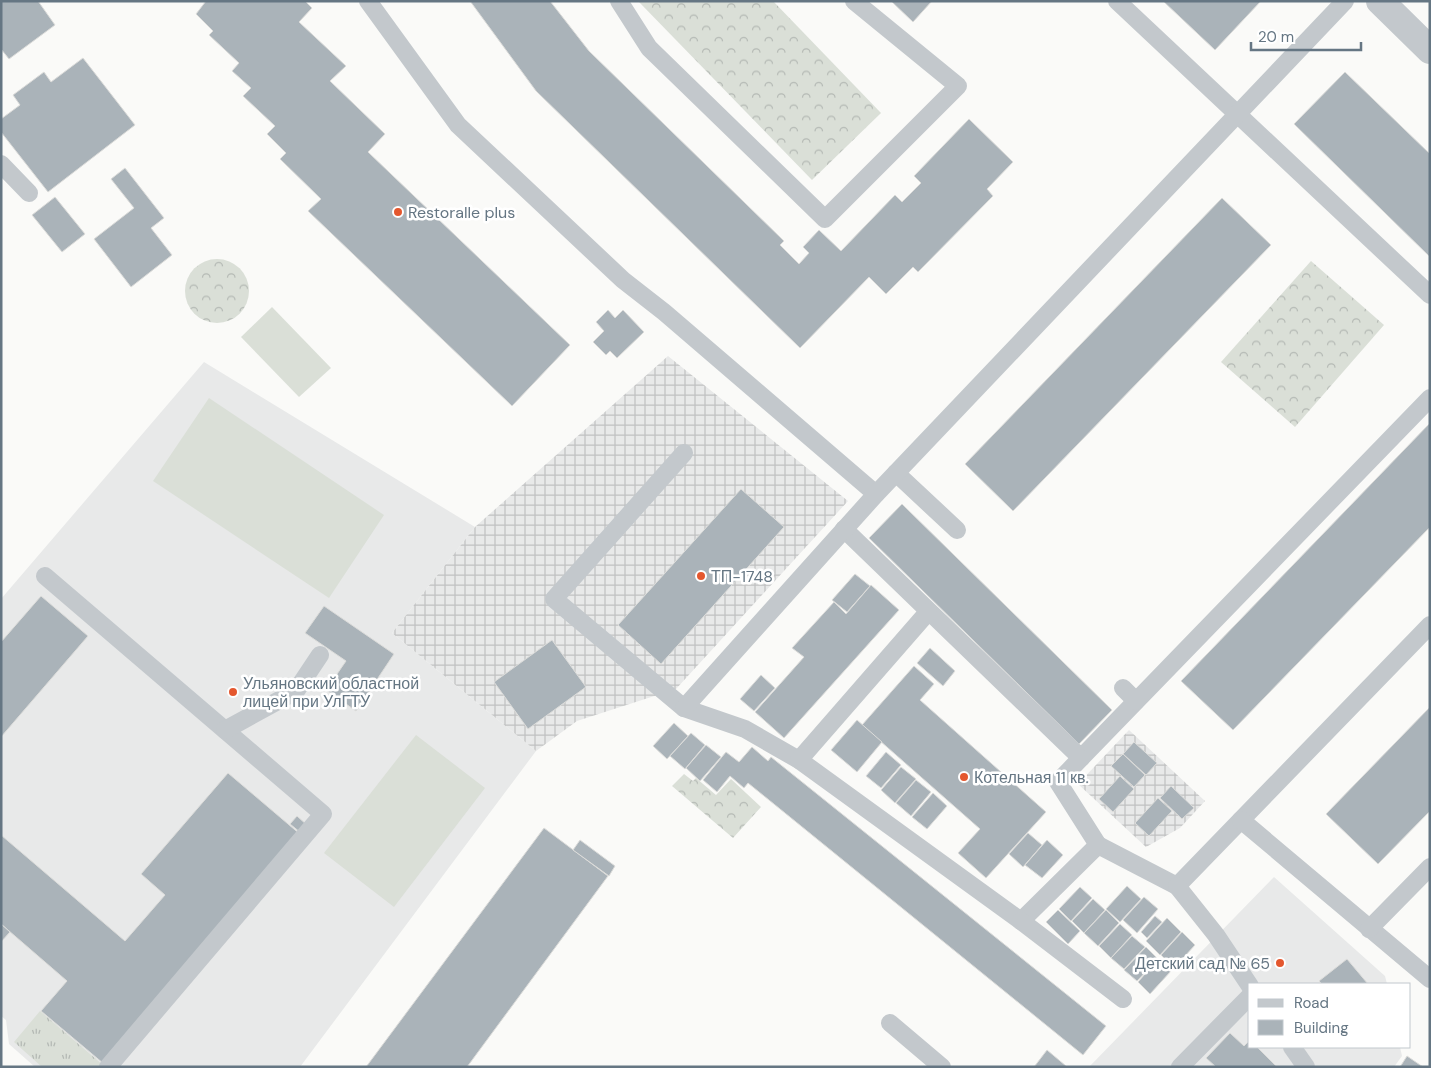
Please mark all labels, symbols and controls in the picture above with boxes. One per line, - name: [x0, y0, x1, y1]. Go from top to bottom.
- scale bar: [1251, 20, 1361, 52]
- text: 20 m: [1258, 27, 1294, 47]
- place label: Restoralle plus: [408, 202, 515, 223]
- marker: Restoralle plus: [392, 206, 404, 218]
- place label: ТП-1748: [711, 566, 773, 587]
- marker: ТП-1748: [695, 570, 707, 582]
- place label: Ульяновский областной лицей при УлГТУ: [243, 673, 419, 712]
- marker: Ульяновский областной лицей при УлГТУ: [227, 686, 239, 698]
- place label: Котельная 11 кв.: [974, 767, 1089, 788]
- marker: Котельная 11 кв.: [958, 771, 970, 783]
- place label: Детский сад № 65: [1135, 953, 1270, 974]
- marker: Детский сад № 65: [1274, 957, 1286, 969]
- legend: [1248, 983, 1411, 1048]
- text: Road: [1294, 993, 1329, 1013]
- text: Building: [1294, 1018, 1349, 1038]

